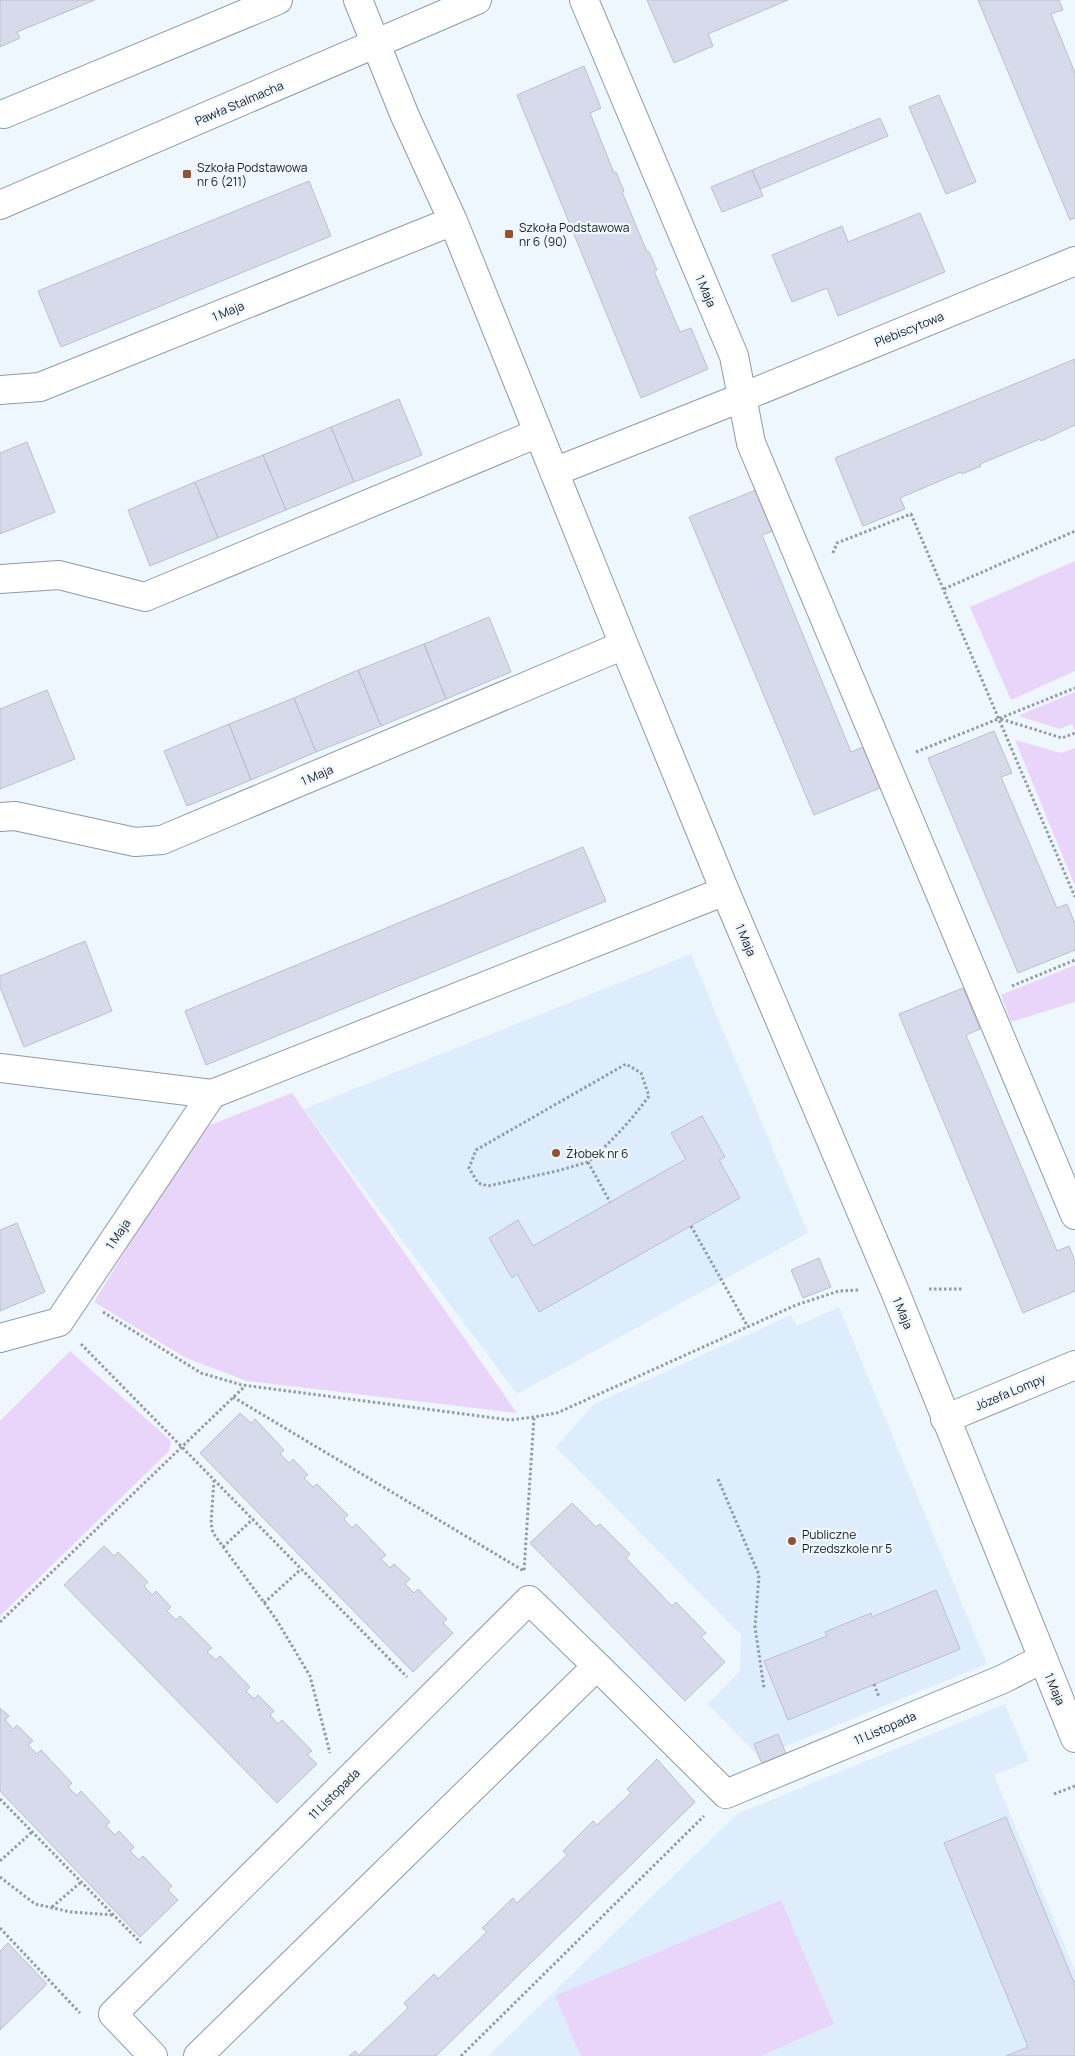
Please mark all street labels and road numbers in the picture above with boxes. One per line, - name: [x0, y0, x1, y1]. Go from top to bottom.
- street label: Pawła Stalmacha: [192, 77, 286, 129]
- street label: 1 Maja: [692, 272, 720, 310]
- street label: 1 Maja: [209, 297, 247, 325]
- street label: Plebiscytowa: [872, 307, 946, 351]
- street label: 1 Maja: [298, 761, 336, 789]
- street label: 1 Maja: [732, 921, 760, 959]
- street label: 1 Maja: [102, 1215, 134, 1253]
- street label: 1 Maja: [889, 1294, 917, 1332]
- street label: Józefa Lompy: [972, 1369, 1048, 1414]
- street label: 1 Maja: [1041, 1670, 1069, 1708]
- street label: 11 Listopada: [851, 1707, 919, 1749]
- street label: 11 Listopada: [305, 1765, 363, 1823]

